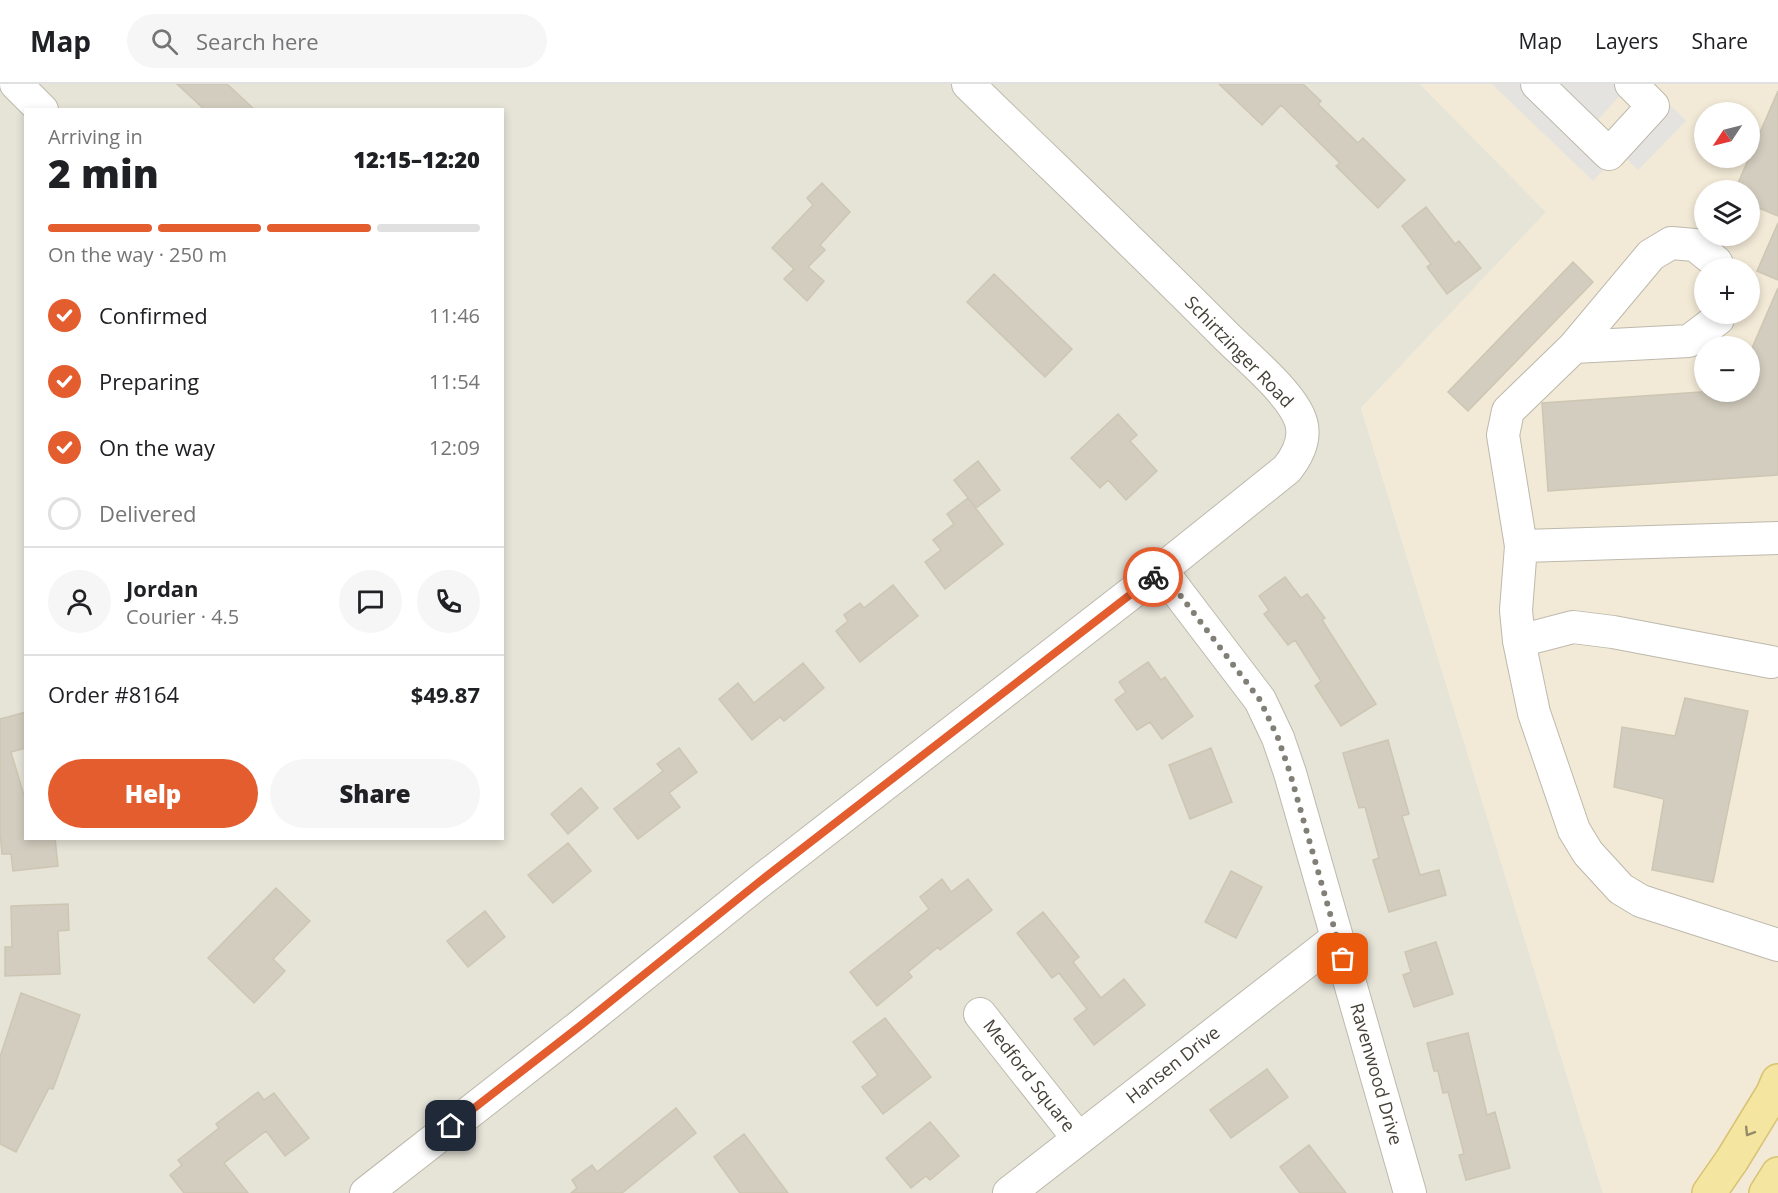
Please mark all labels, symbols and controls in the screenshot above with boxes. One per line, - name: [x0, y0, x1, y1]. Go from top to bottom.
- search box: [127, 14, 547, 68]
- text: Map: [30, 22, 91, 60]
- icon: search: [148, 25, 181, 58]
- text: Search here: [196, 26, 319, 56]
- text: Map: [1519, 27, 1562, 55]
- text: Layers: [1595, 27, 1659, 55]
- text: Share: [1692, 27, 1748, 55]
- north arrow: [1694, 102, 1760, 168]
- map controls: [1694, 102, 1760, 402]
- text: Arriving in: [48, 123, 143, 150]
- text: 12:15–12:20: [353, 144, 480, 174]
- text: 2 min: [48, 146, 159, 199]
- button: layers: [1694, 180, 1760, 246]
- text: On the way · 250 m: [48, 241, 227, 268]
- button: +: [1694, 258, 1760, 324]
- street label: Schirtzinger Road: [1180, 290, 1299, 412]
- icon: check: [48, 299, 81, 332]
- text: Confirmed: [99, 300, 208, 330]
- text: 11:46: [429, 302, 480, 329]
- button: −: [1694, 336, 1760, 402]
- icon: check: [48, 365, 81, 398]
- text: Preparing: [99, 366, 199, 396]
- text: 11:54: [429, 368, 480, 395]
- icon: check: [48, 431, 81, 464]
- text: On the way: [99, 432, 215, 462]
- text: 12:09: [429, 434, 480, 461]
- text: Delivered: [99, 498, 197, 528]
- courier: [1123, 547, 1183, 607]
- icon: bike: [1137, 561, 1170, 594]
- button: person: [48, 570, 111, 633]
- button: chat: [339, 570, 402, 633]
- button: phone: [417, 570, 480, 633]
- text: Jordan: [126, 573, 199, 603]
- text: Courier · 4.5: [126, 603, 239, 630]
- text: Order #8164: [48, 679, 179, 709]
- text: $49.87: [411, 679, 480, 709]
- button: Help: [48, 759, 258, 828]
- button: Share: [270, 759, 480, 828]
- pin: [1317, 933, 1368, 984]
- icon: bag: [1326, 942, 1359, 975]
- street label: Ravenwood Drive: [1345, 1000, 1409, 1147]
- street label: Medford Square: [978, 1014, 1081, 1137]
- street label: Hansen Drive: [1121, 1020, 1224, 1108]
- pin: [425, 1100, 476, 1151]
- icon: home: [434, 1109, 467, 1142]
- one-way arrow: [1746, 1125, 1757, 1136]

